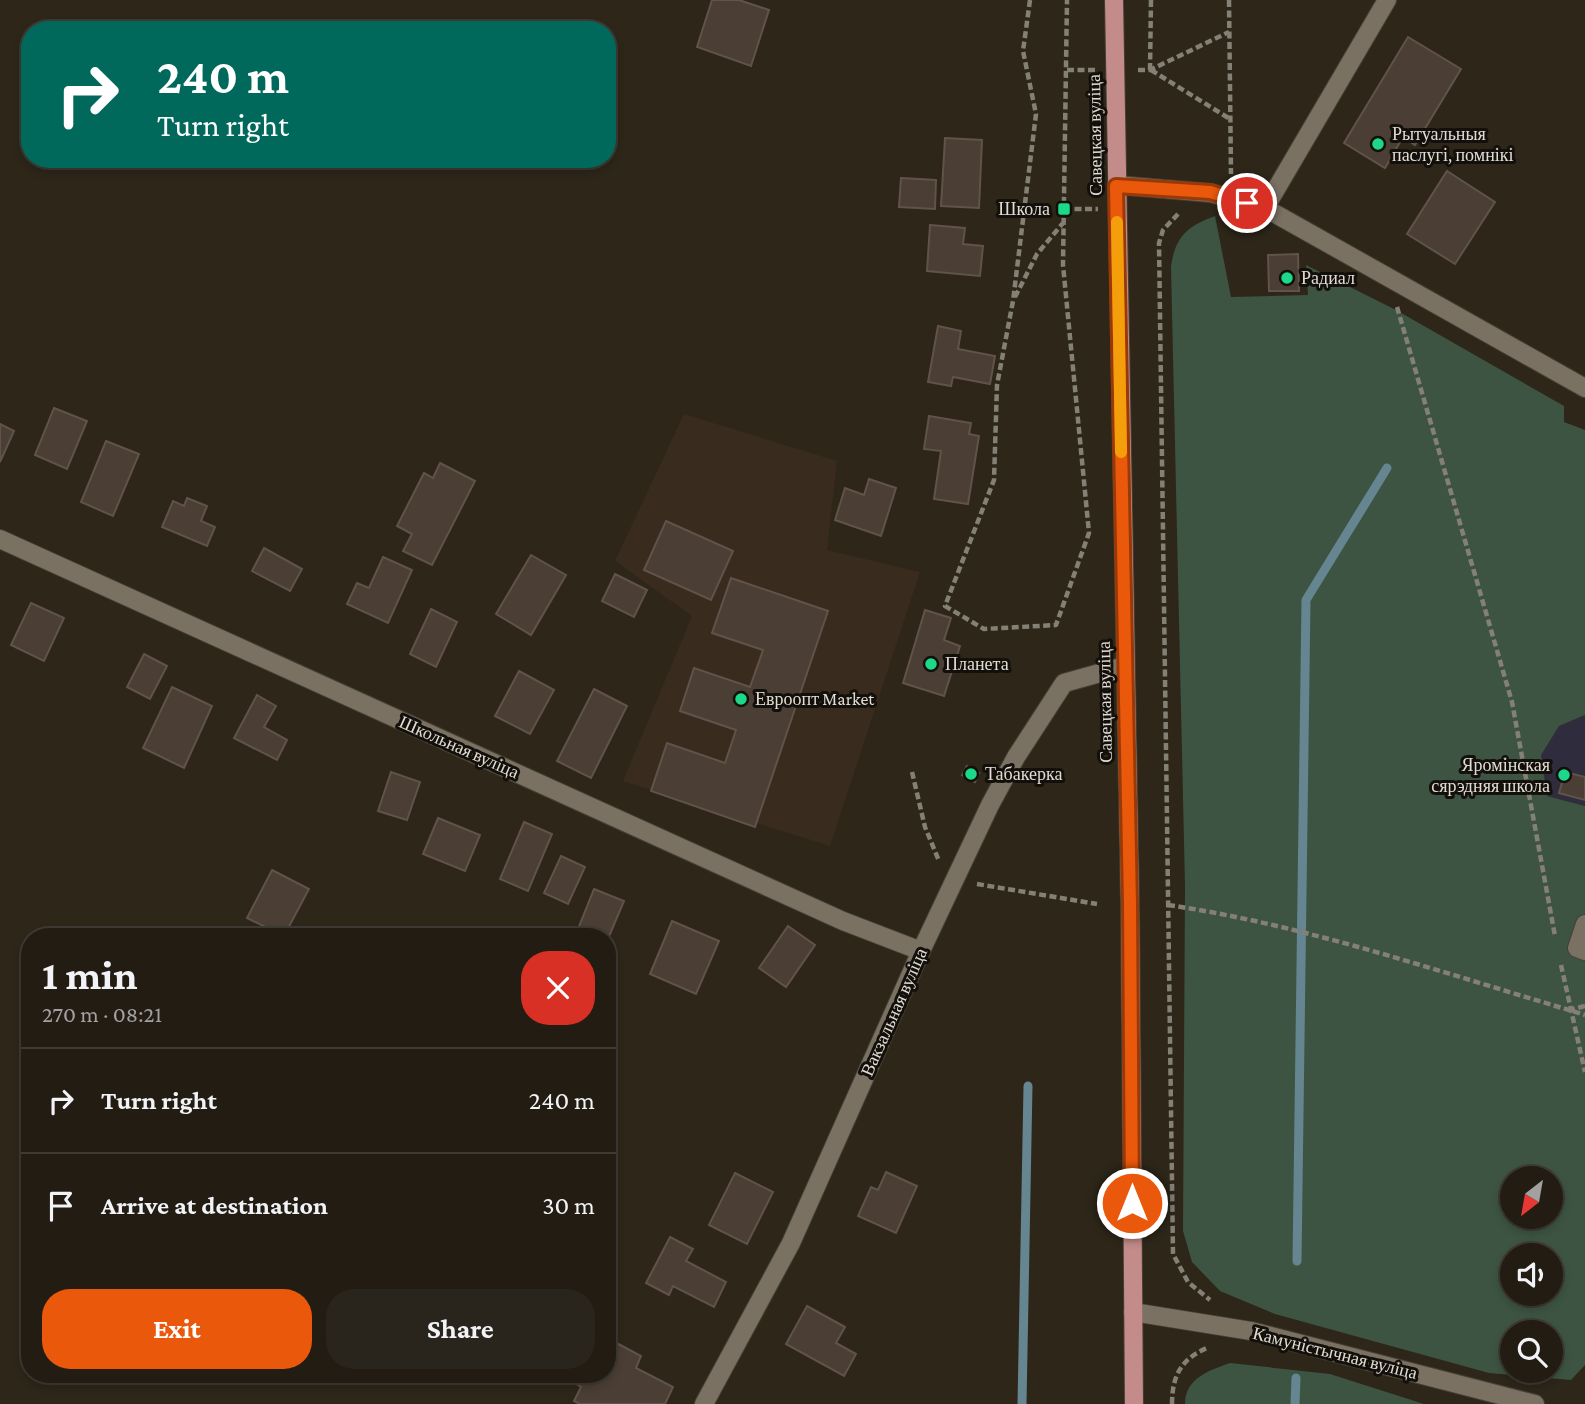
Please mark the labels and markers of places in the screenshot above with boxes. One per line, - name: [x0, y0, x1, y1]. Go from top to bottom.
- place label: Рытуальныя паслугі, помнікі: [1392, 124, 1514, 165]
- marker: Рытуальныя паслугі, помнікі: [1370, 136, 1386, 152]
- pin: [1217, 173, 1277, 233]
- place label: Школа: [998, 199, 1050, 219]
- marker: Школа: [1056, 201, 1072, 217]
- place label: Радиал: [1301, 268, 1355, 288]
- marker: Радиал: [1279, 270, 1295, 286]
- place label: Планета: [945, 654, 1009, 674]
- marker: Планета: [923, 656, 939, 672]
- place label: Евроопт Market: [755, 689, 875, 709]
- marker: Евроопт Market: [733, 691, 749, 707]
- place label: Яромінская сярэдняя школа: [1431, 755, 1550, 796]
- place label: Табакерка: [985, 764, 1062, 784]
- marker: Табакерка: [963, 766, 979, 782]
- marker: Яромінская сярэдняя школа: [1556, 767, 1572, 783]

